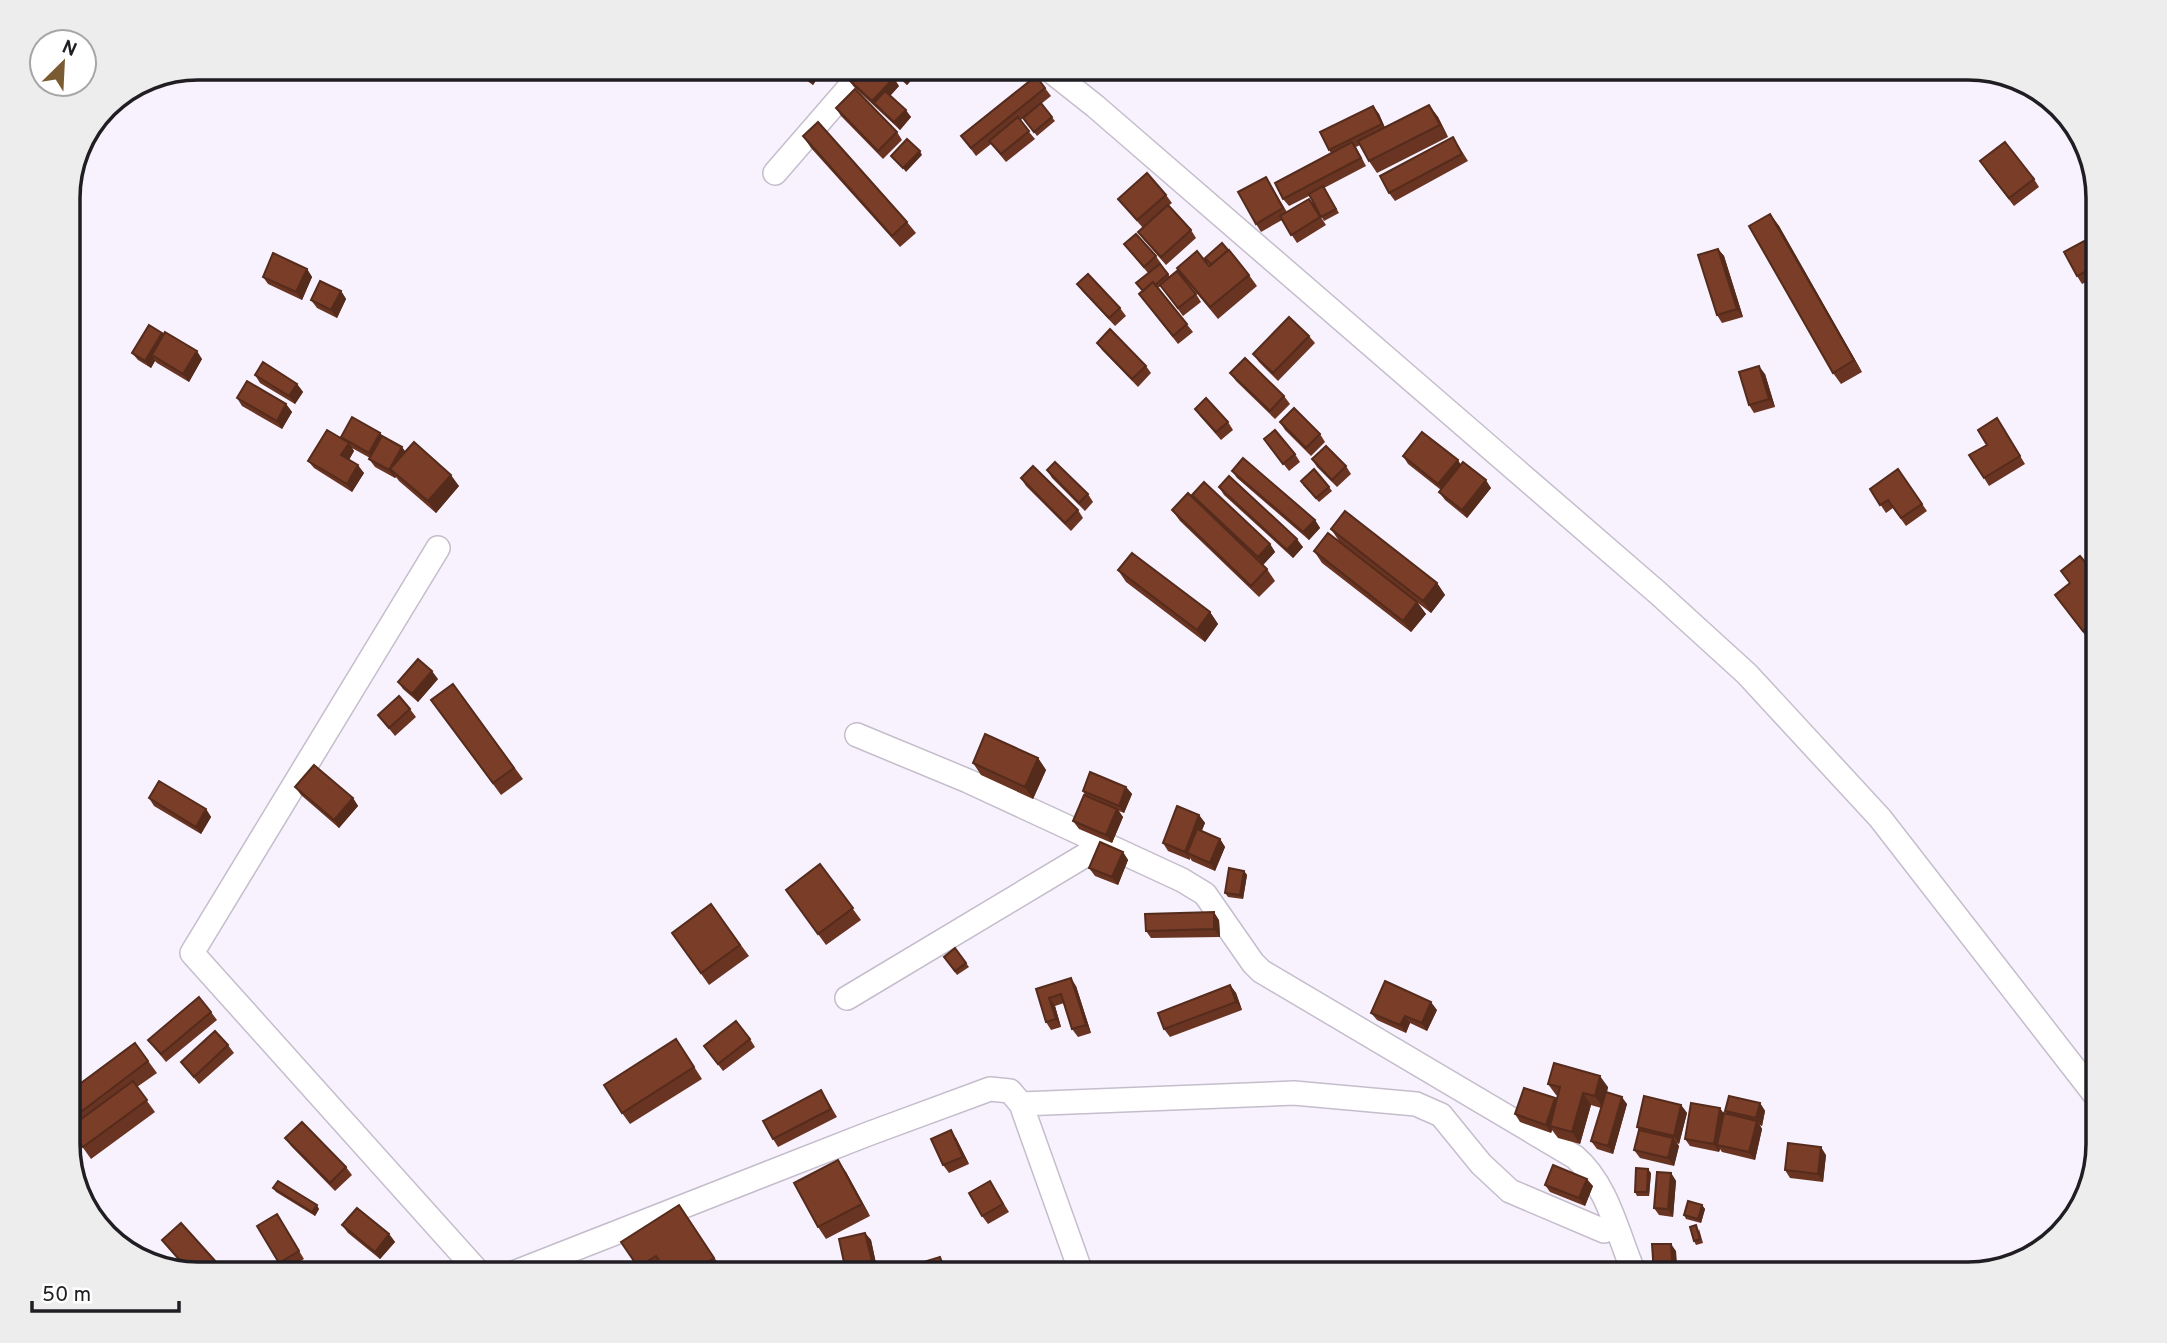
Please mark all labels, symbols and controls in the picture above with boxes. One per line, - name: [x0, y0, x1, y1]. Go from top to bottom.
- north arrow: [28, 28, 98, 98]
- text: N: [58, 36, 80, 63]
- scale bar: [32, 1270, 178, 1314]
- text: 50 m: [42, 1282, 91, 1309]

